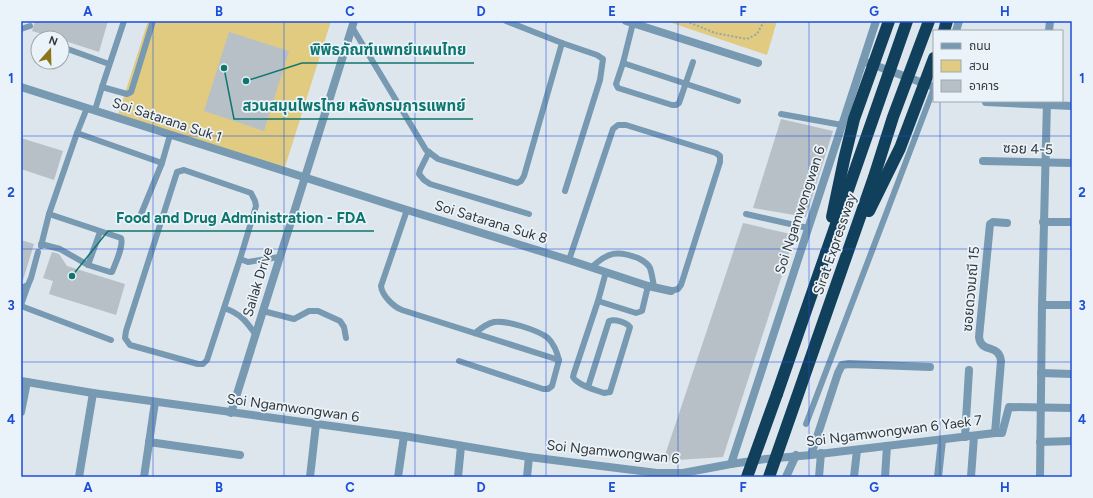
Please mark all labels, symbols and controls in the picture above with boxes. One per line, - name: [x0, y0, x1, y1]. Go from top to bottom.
- text: A: [83, 4, 93, 19]
- text: B: [215, 4, 223, 19]
- text: C: [345, 4, 355, 19]
- text: D: [476, 4, 486, 19]
- text: E: [608, 4, 616, 19]
- text: F: [739, 4, 747, 19]
- text: G: [869, 4, 879, 19]
- text: H: [1000, 4, 1010, 19]
- north arrow: [30, 30, 70, 70]
- legend: [933, 30, 1063, 102]
- text: N: [47, 34, 59, 49]
- callout: พิพิธภัณฑ์แพทย์แผนไทย: [302, 36, 474, 63]
- text: ถนน: [969, 39, 991, 53]
- text: พิพิธภัณฑ์แพทย์แผนไทย: [310, 41, 466, 59]
- text: สวน: [969, 59, 989, 73]
- text: 1: [8, 71, 14, 86]
- text: 1: [1079, 71, 1085, 86]
- text: อาคาร: [969, 79, 999, 93]
- callout: สวนสมุนไพรไทย หลังกรมการแพทย์: [234, 92, 473, 119]
- street label: Soi Satarana Suk 1: [110, 94, 224, 146]
- text: สวนสมุนไพรไทย หลังกรมการแพทย์: [243, 97, 466, 115]
- street label: ซอย 4-5: [1003, 140, 1053, 158]
- street label: Soi Ngamwongwan 6: [771, 144, 829, 276]
- text: 2: [7, 185, 15, 200]
- text: 2: [1078, 185, 1086, 200]
- street label: Sirat Expressway: [810, 190, 861, 297]
- street label: Soi Satarana Suk 8: [433, 197, 549, 247]
- callout: Food and Drug Administration - FDA: [108, 204, 374, 231]
- text: Food and Drug Administration - FDA: [116, 209, 366, 227]
- street label: Sailak Drive: [239, 245, 277, 319]
- street label: ซอยดวงมณี 15: [959, 246, 983, 332]
- text: 3: [7, 298, 15, 313]
- text: 3: [1078, 298, 1086, 313]
- street label: Soi Ngamwongwan 6: [226, 390, 360, 426]
- text: 4: [7, 412, 15, 427]
- street label: Soi Ngamwongwan 6 Yaek 7: [805, 412, 983, 450]
- text: 4: [1078, 412, 1086, 427]
- street label: Soi Ngamwongwan 6: [546, 437, 680, 467]
- text: A: [83, 480, 93, 495]
- text: B: [215, 480, 223, 495]
- text: C: [345, 480, 355, 495]
- text: D: [476, 480, 486, 495]
- text: E: [608, 480, 616, 495]
- text: F: [739, 480, 747, 495]
- text: G: [869, 480, 879, 495]
- text: H: [1000, 480, 1010, 495]

